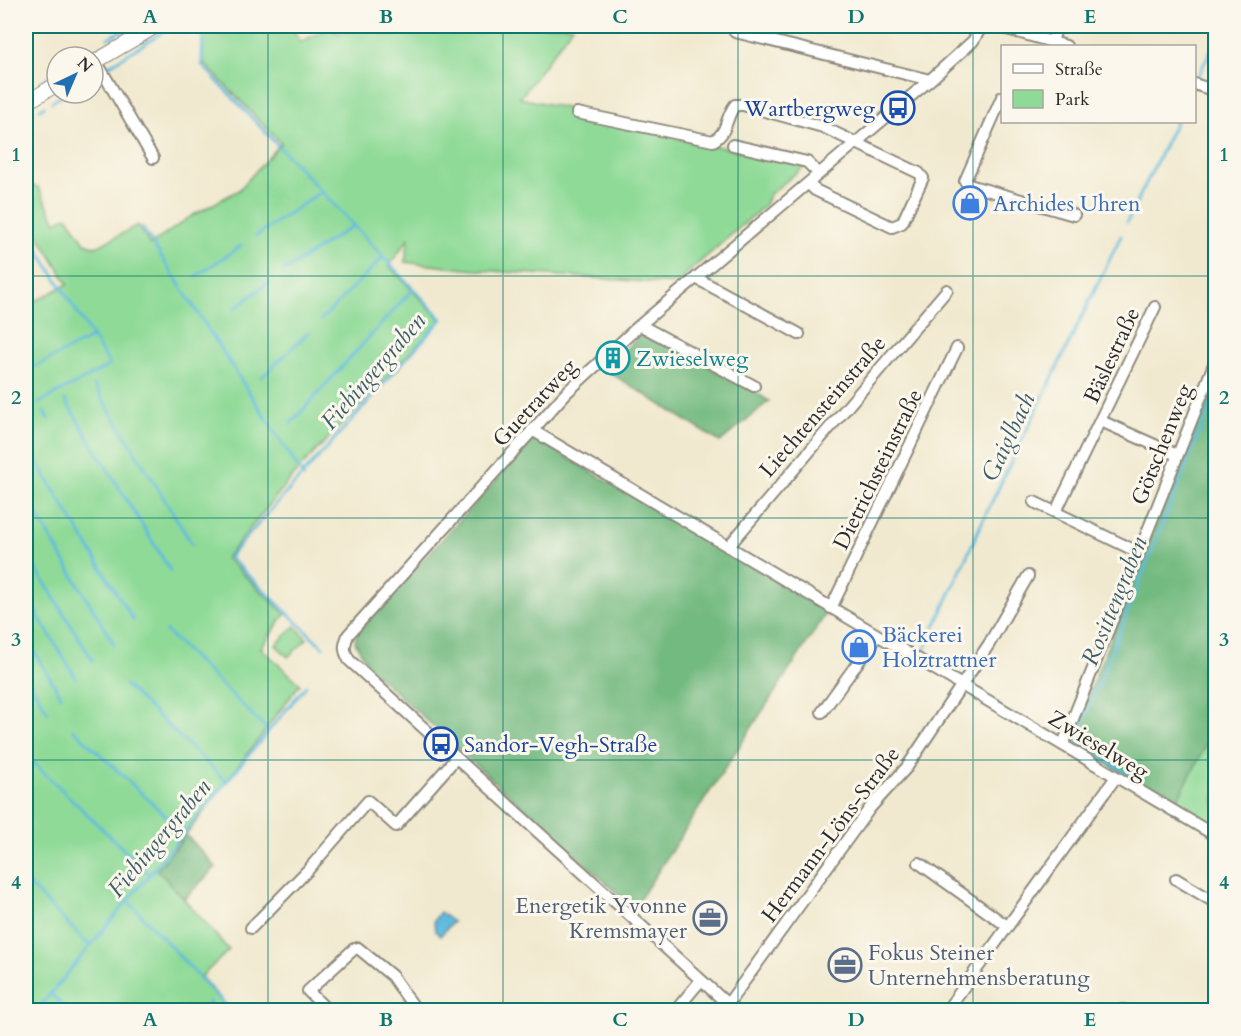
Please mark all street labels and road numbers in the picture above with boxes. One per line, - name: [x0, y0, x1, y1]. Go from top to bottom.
- street label: Bäslestraße: [1077, 303, 1147, 408]
- street label: Liechtensteinstraße: [753, 329, 893, 484]
- street label: Guetratweg: [486, 351, 584, 453]
- street label: Götschenweg: [1124, 379, 1200, 509]
- street label: Dietrichsteinstraße: [826, 384, 930, 555]
- street label: Zwieselweg: [1043, 703, 1155, 787]
- street label: Hermann-Löns-Straße: [755, 741, 907, 929]

